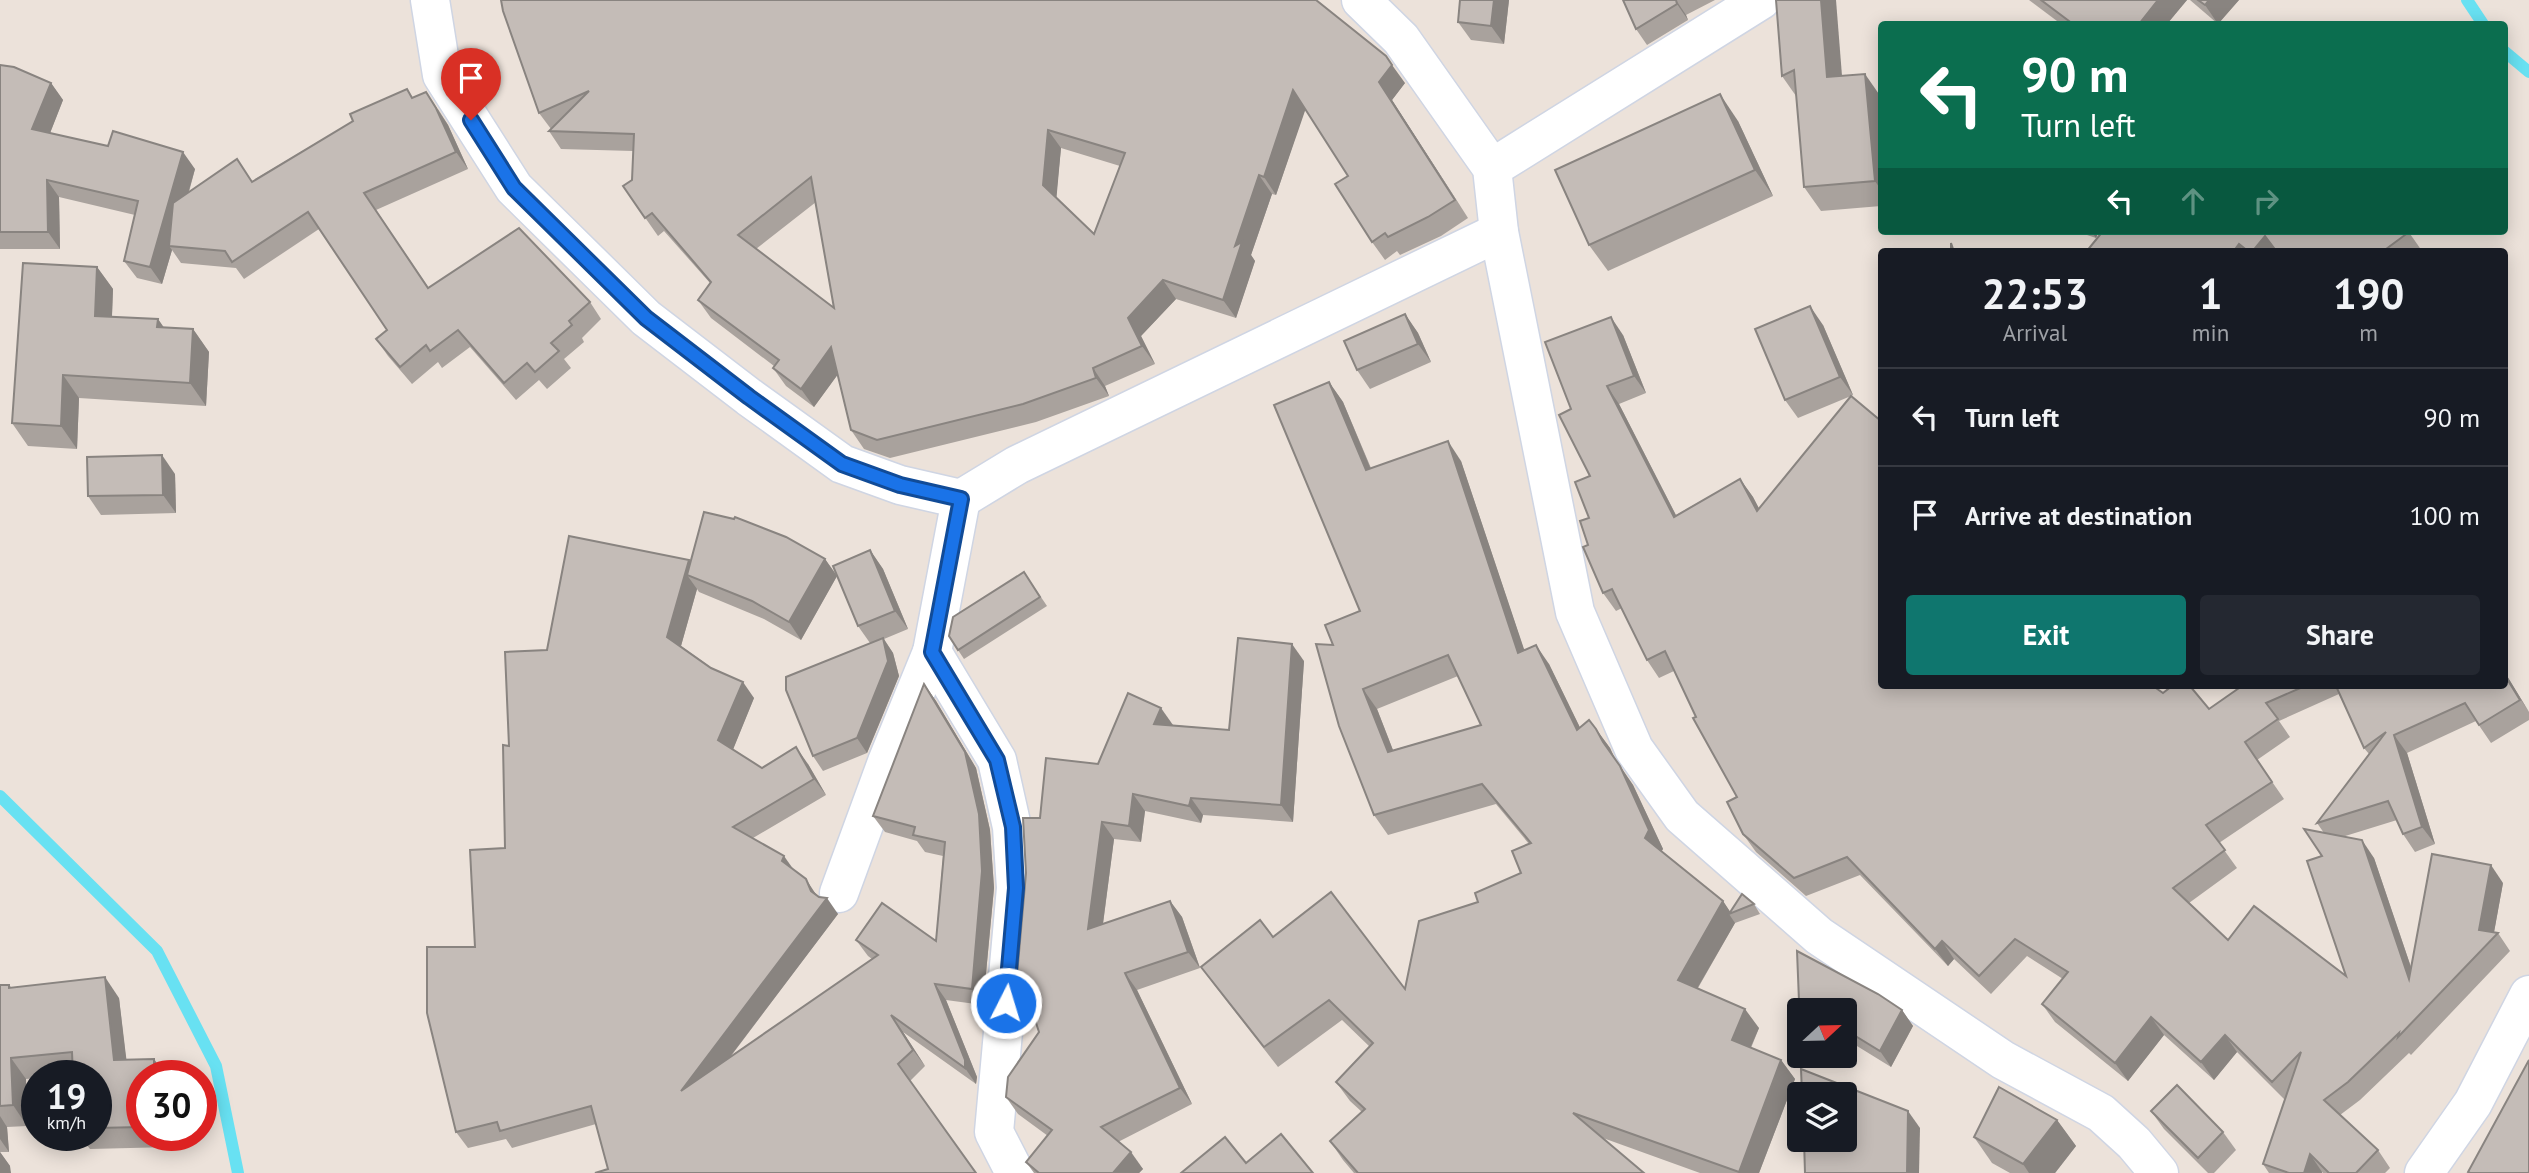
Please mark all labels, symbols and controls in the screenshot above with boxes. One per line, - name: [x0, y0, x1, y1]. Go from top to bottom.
- text: 90 m: [2021, 42, 2128, 106]
- pin: [441, 48, 501, 120]
- icon: left: [1906, 49, 1997, 140]
- icon: arrive: [452, 59, 490, 97]
- text: Turn left: [2021, 104, 2136, 146]
- icon: left: [2101, 182, 2139, 220]
- icon: ahead: [2174, 182, 2212, 220]
- icon: right: [2247, 182, 2285, 220]
- text: 22:53: [1982, 266, 2088, 321]
- text: 1: [2199, 266, 2222, 321]
- text: 190: [2333, 266, 2404, 321]
- text: Arrival: [2003, 318, 2067, 347]
- text: min: [2192, 318, 2229, 347]
- text: m: [2359, 318, 2378, 347]
- icon: left: [1906, 398, 1944, 436]
- text: Turn left: [1965, 401, 2059, 434]
- text: 90 m: [2424, 401, 2480, 434]
- icon: arrive: [1906, 496, 1944, 534]
- text: Arrive at destination: [1965, 499, 2192, 532]
- text: 100 m: [2409, 499, 2480, 532]
- button: Exit: [1906, 595, 2186, 675]
- button: Share: [2200, 595, 2480, 675]
- position arrow: [969, 966, 1043, 1040]
- north arrow: [1787, 998, 1857, 1068]
- map controls: [1787, 998, 1857, 1152]
- speed limit sign: 30: [126, 1060, 217, 1151]
- text: 19: [47, 1073, 86, 1119]
- button: layers: [1787, 1082, 1857, 1152]
- text: km/h: [47, 1111, 86, 1134]

